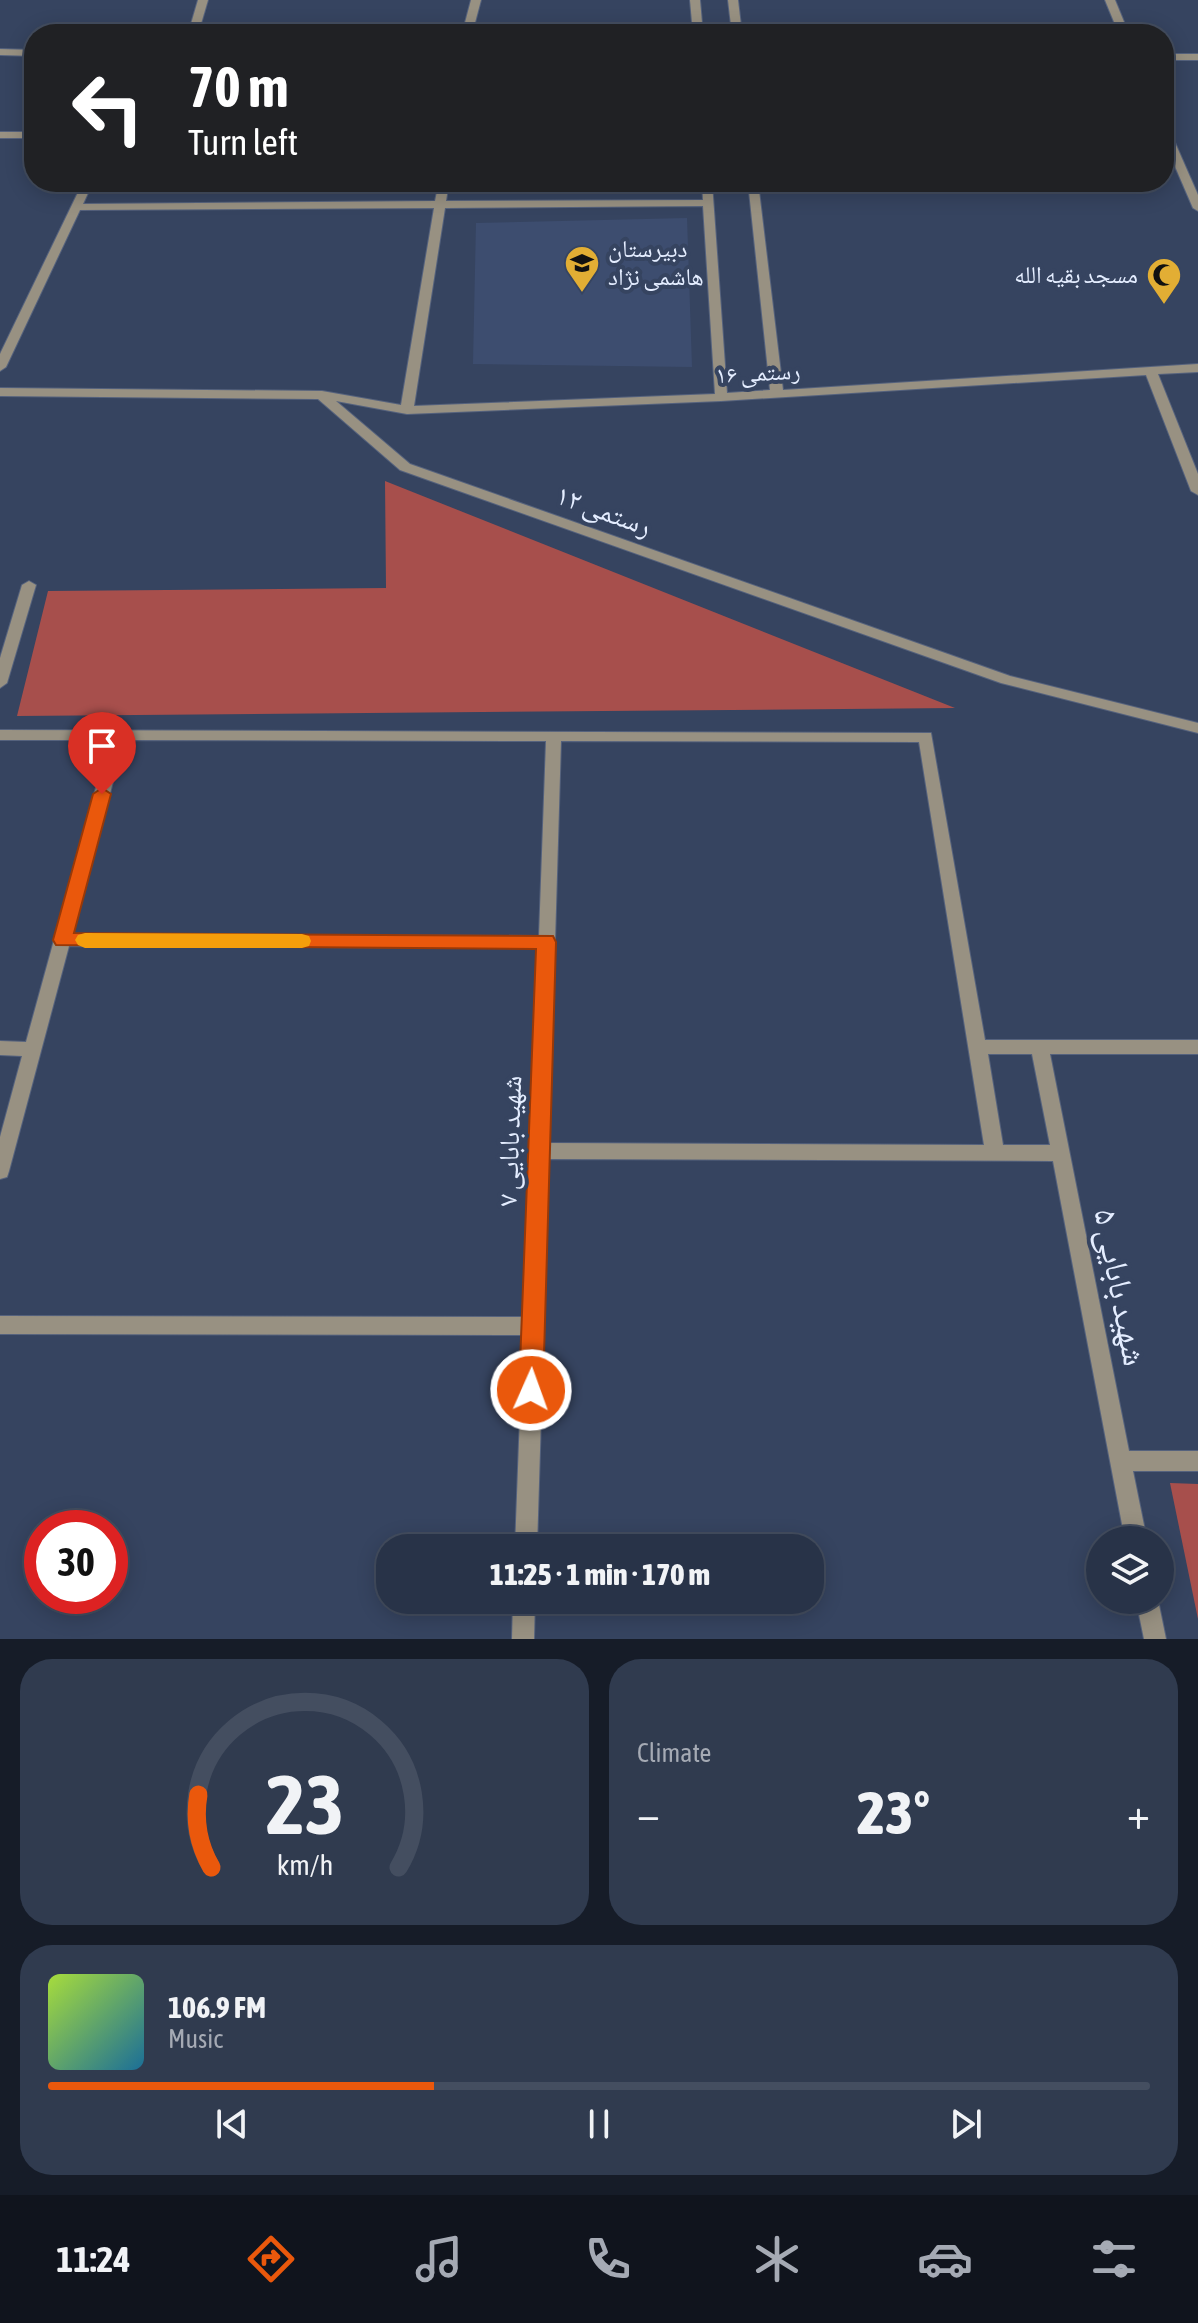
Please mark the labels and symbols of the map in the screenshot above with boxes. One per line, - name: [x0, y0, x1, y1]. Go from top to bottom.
- place label: دبیرستان هاشمی نژاد: [608, 235, 704, 291]
- school or university icon: دبیرستان هاشمی نژاد: [563, 244, 601, 294]
- mosque icon: مسجد بقیه الله: [1145, 256, 1183, 306]
- place label: مسجد بقیه الله: [1014, 261, 1138, 289]
- street label: رستمی ۱۶: [715, 357, 801, 389]
- street label: رستمی ۱۲: [551, 478, 656, 544]
- pin: [68, 712, 136, 794]
- street label: شهید بابایی ۷: [491, 1075, 529, 1207]
- street label: شهید بابایی ۵: [1085, 1205, 1156, 1369]
- position arrow: [489, 1348, 573, 1432]
- speed limit sign: 30: [24, 1510, 128, 1614]

